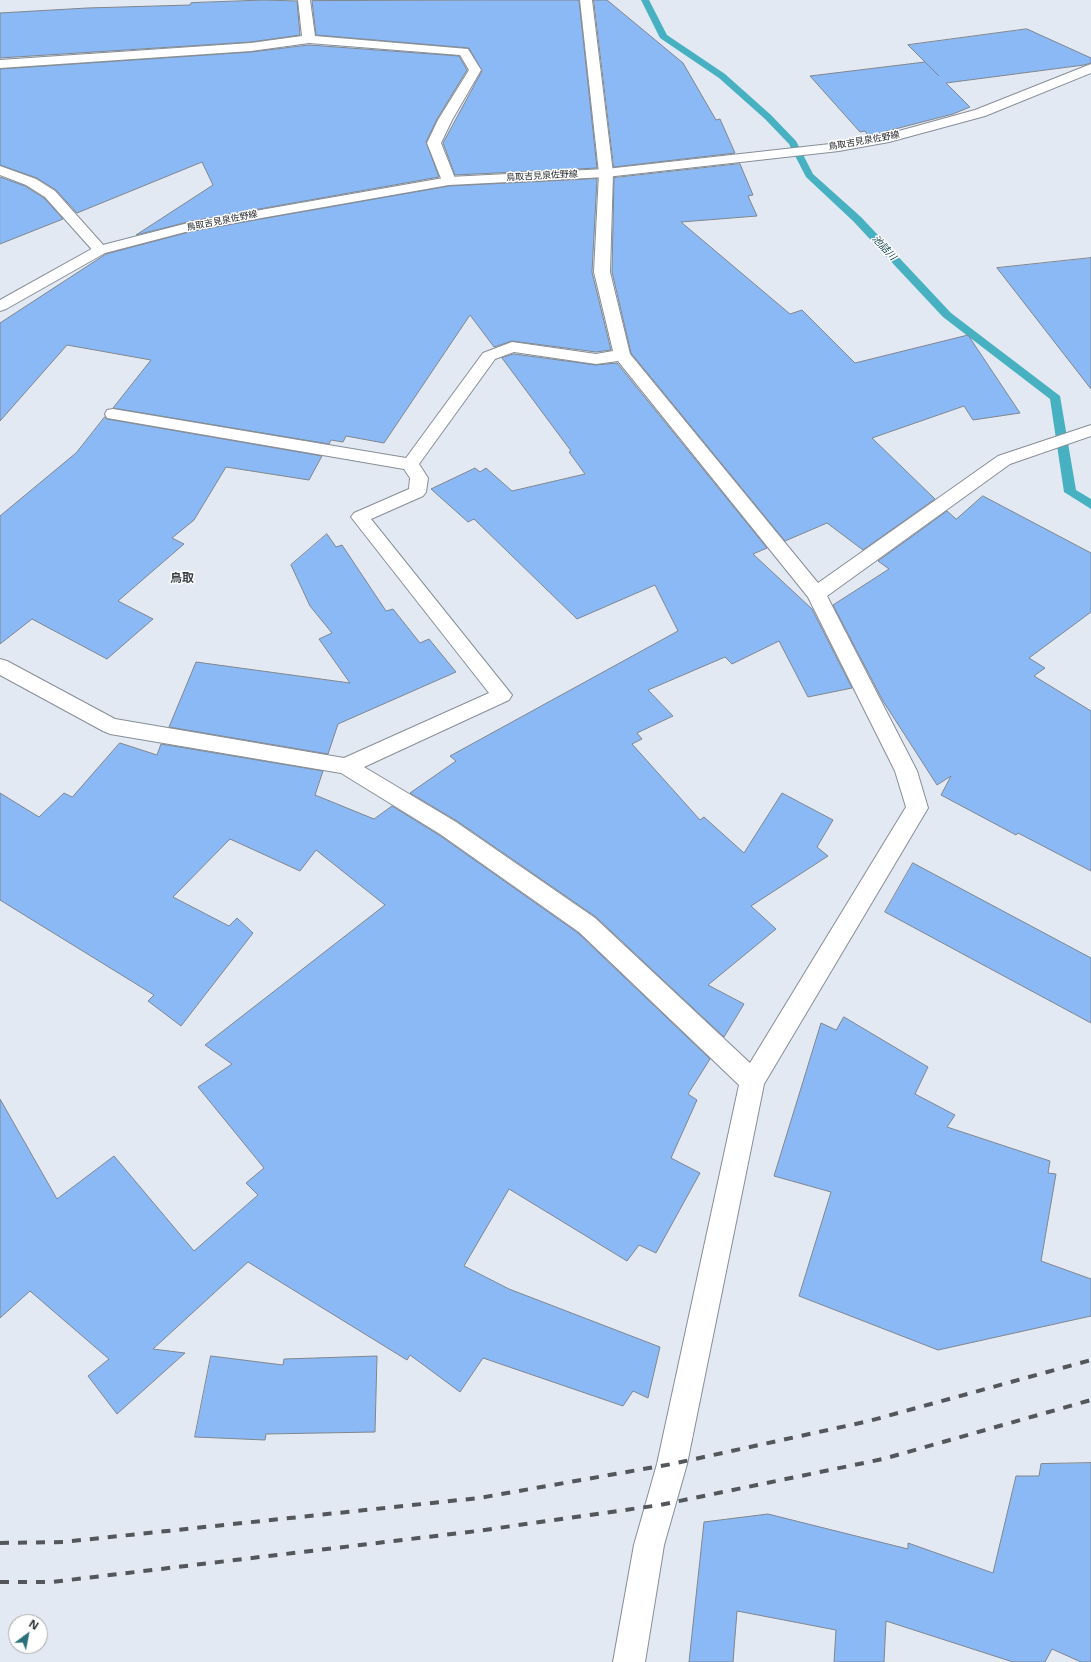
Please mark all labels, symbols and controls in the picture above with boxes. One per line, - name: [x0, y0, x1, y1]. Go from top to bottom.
- street label: 鳥取吉見泉佐野線: [828, 129, 900, 153]
- street label: 鳥取吉見泉佐野線: [506, 169, 578, 183]
- street label: 鳥取吉見泉佐野線: [186, 209, 258, 233]
- water label: 池詰川: [869, 233, 899, 263]
- district label: 鳥取: [170, 572, 194, 586]
- north arrow: [8, 1614, 48, 1654]
- text: N: [26, 1616, 42, 1633]

